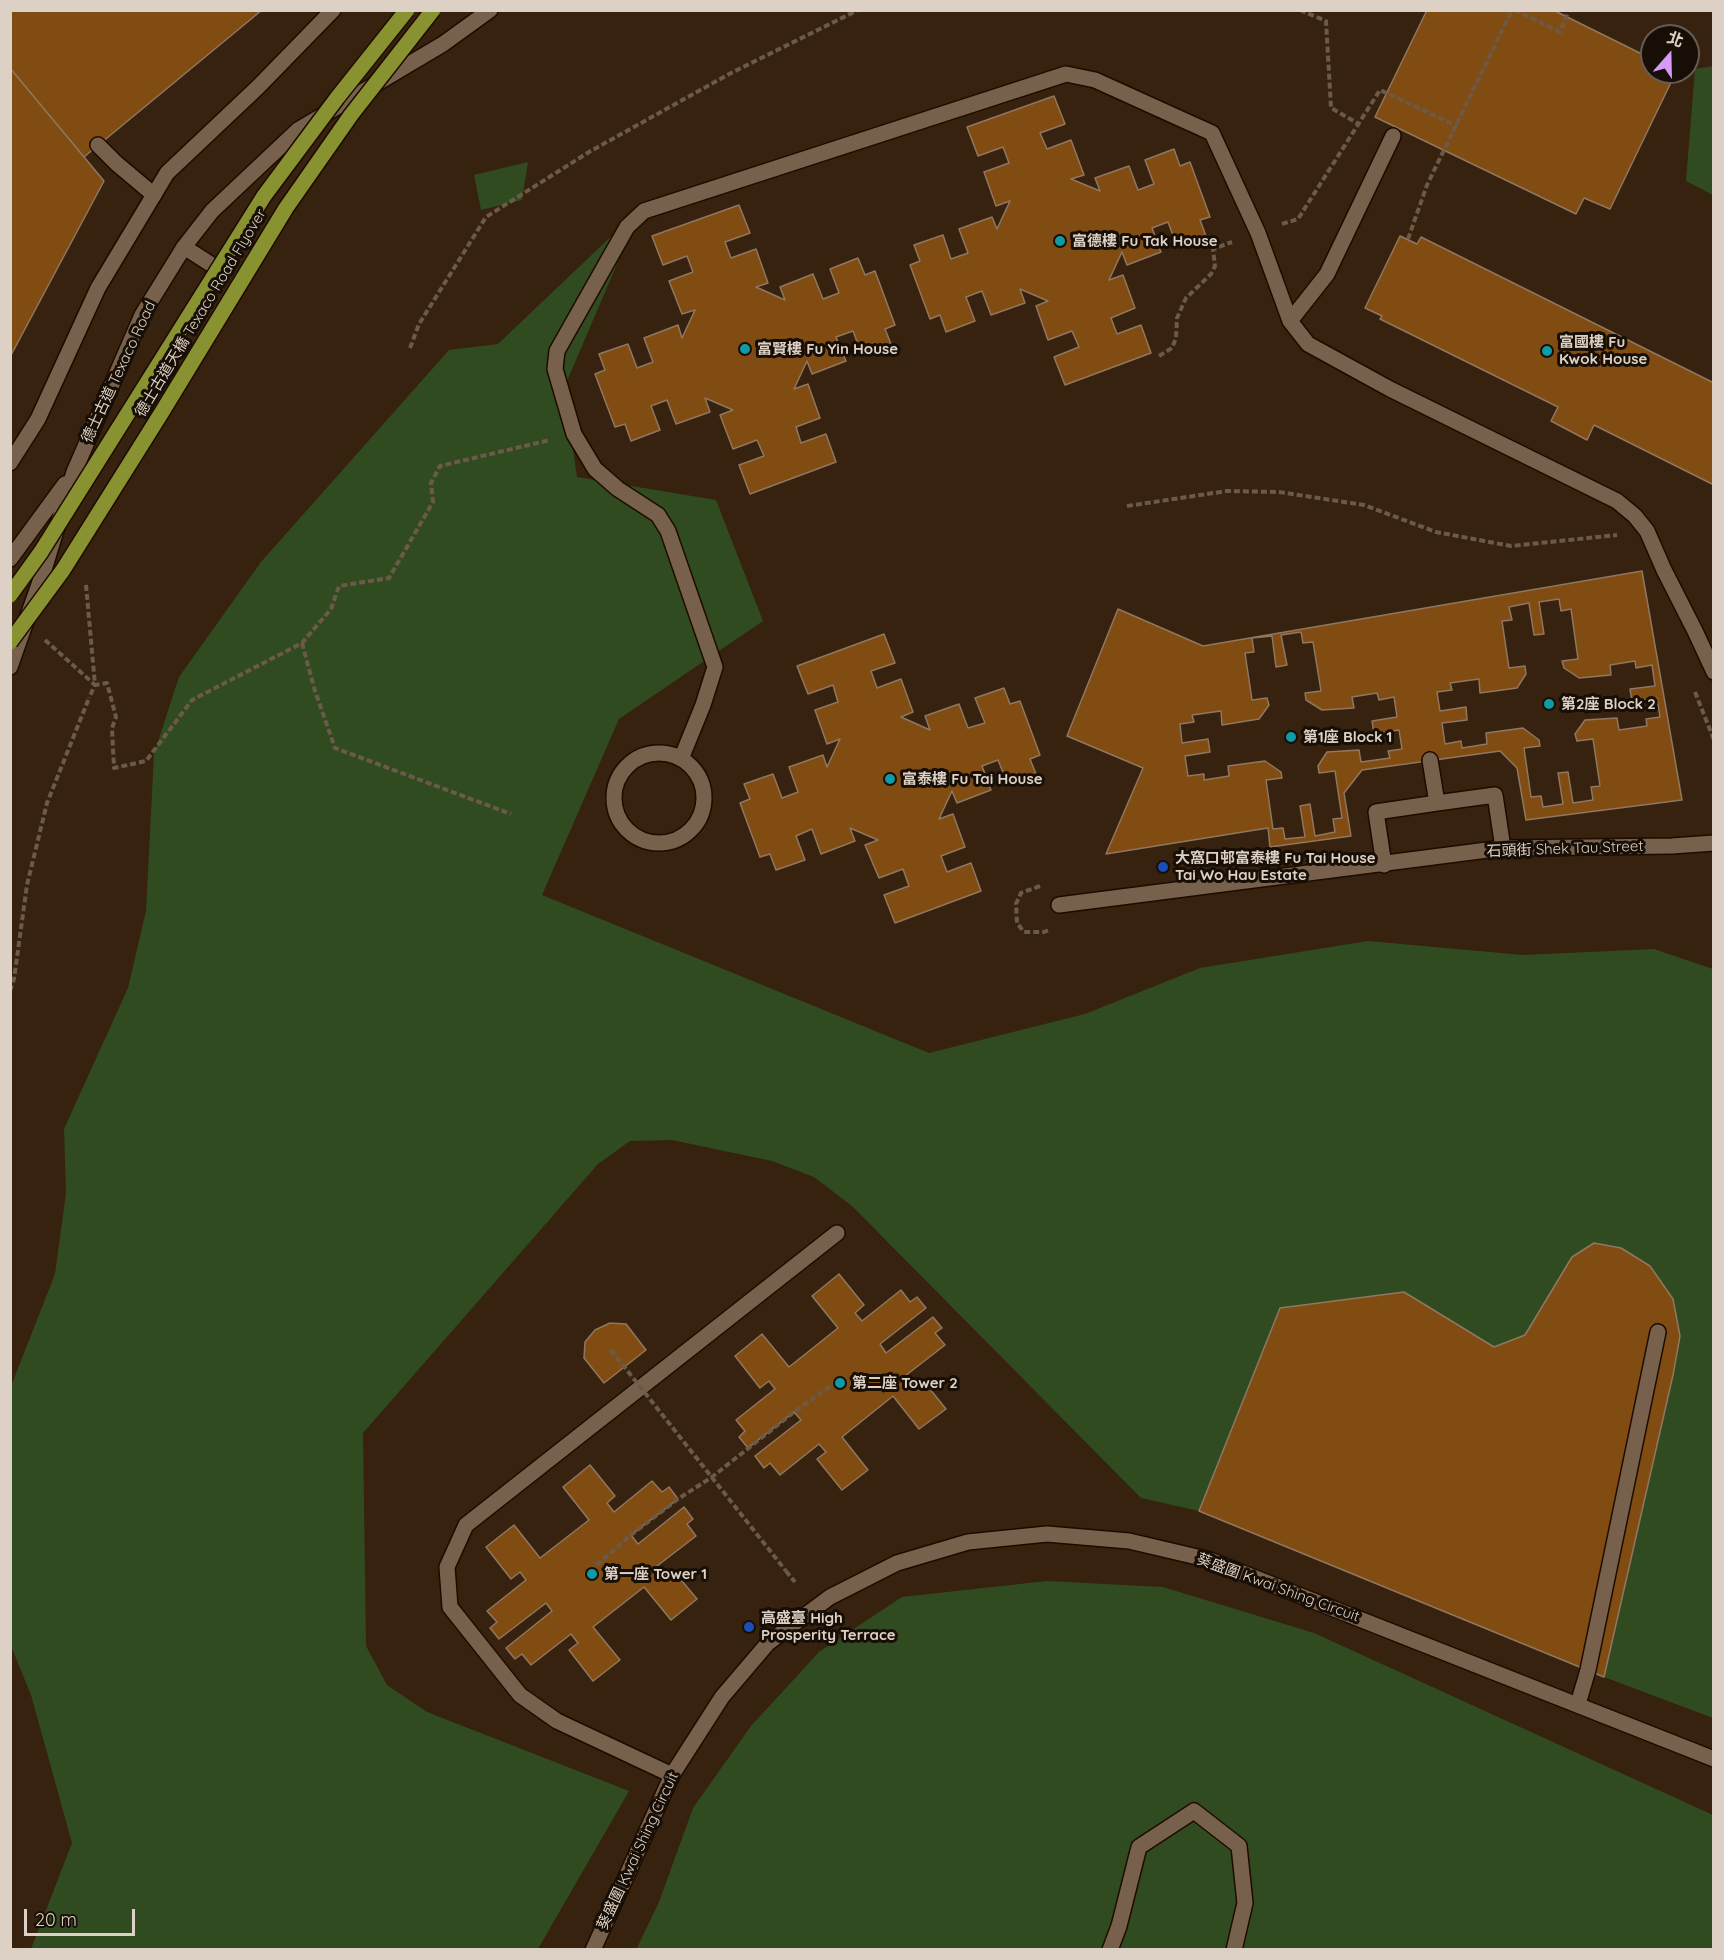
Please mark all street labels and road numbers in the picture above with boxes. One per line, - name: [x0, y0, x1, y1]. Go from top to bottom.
- street label: 德士古道天橋 Texaco Road Flyover: [132, 206, 270, 420]
- street label: 德士古道 Texaco Road: [78, 298, 160, 446]
- street label: 石頭街 Shek Tau Street: [1486, 837, 1644, 861]
- street label: 葵盛圍 Kwai Shing Circuit: [1194, 1550, 1362, 1626]
- street label: 葵盛圍 Kwai Shing Circuit: [593, 1769, 683, 1933]

